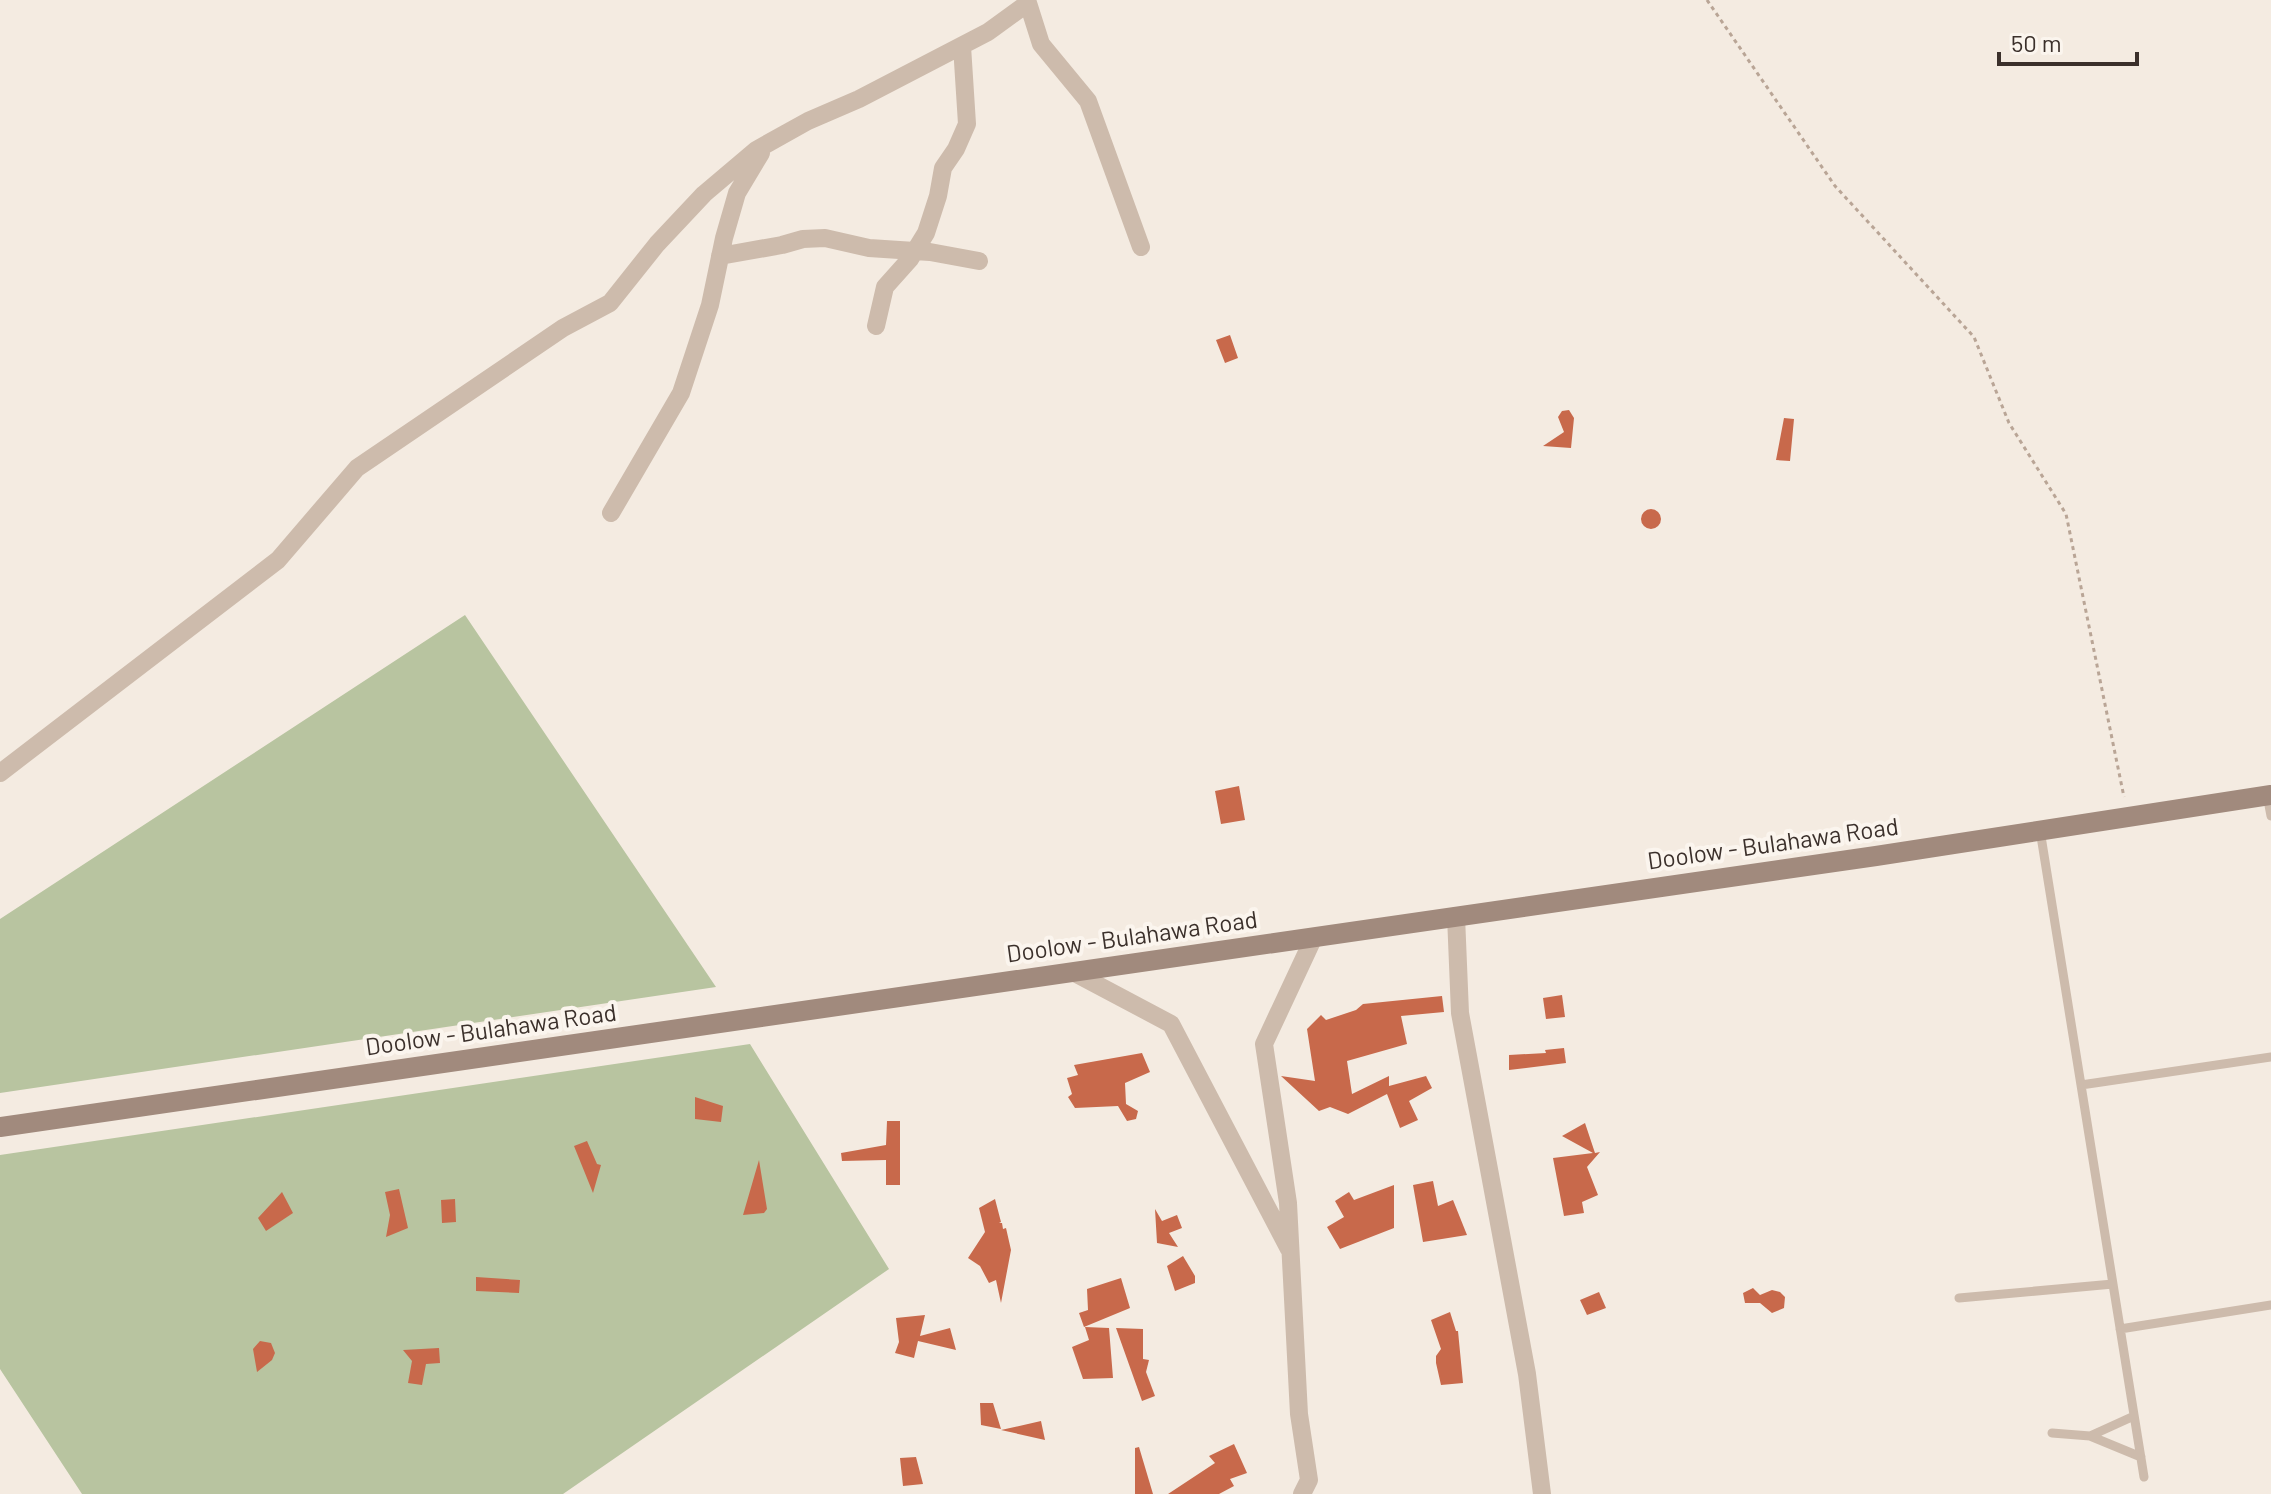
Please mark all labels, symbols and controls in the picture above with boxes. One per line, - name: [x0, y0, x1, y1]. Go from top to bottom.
- scale bar: [1999, 16, 2137, 66]
- text: 50 m: [2011, 28, 2062, 57]
- street label: Doolow - Bulahawa Road: [1645, 811, 1900, 874]
- street label: Doolow - Bulahawa Road: [1004, 904, 1259, 967]
- street label: Doolow - Bulahawa Road: [363, 997, 618, 1060]

